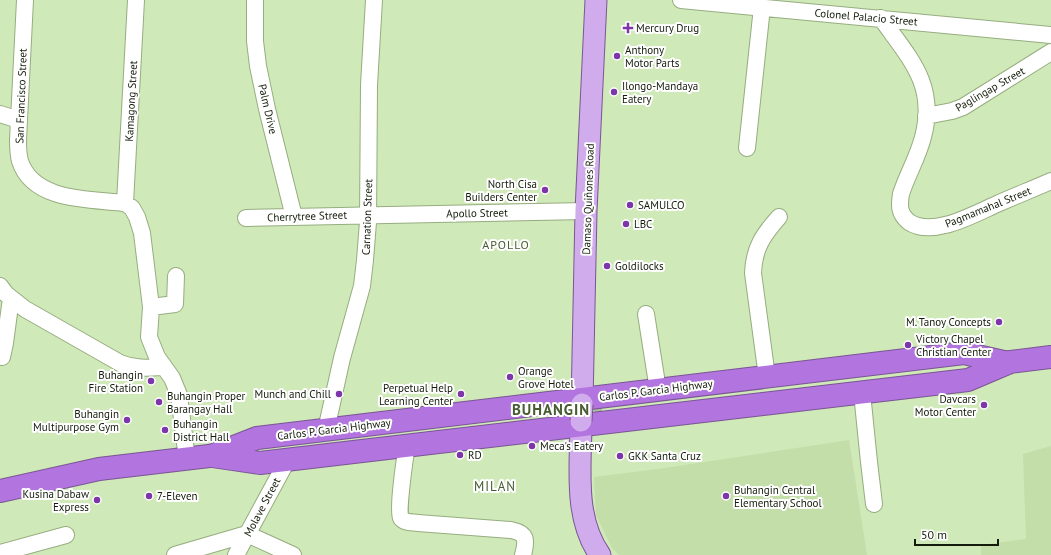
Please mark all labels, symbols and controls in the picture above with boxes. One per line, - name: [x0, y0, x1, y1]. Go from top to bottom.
- street label: Colonel Palacio Street: [814, 6, 918, 29]
- place label: Mercury Drug: [636, 21, 699, 35]
- marker: Mercury Drug: [623, 23, 633, 33]
- place label: Anthony Motor Parts: [625, 43, 680, 70]
- street label: San Francisco Street: [12, 48, 30, 144]
- marker: Anthony Motor Parts: [612, 51, 622, 61]
- street label: Kamagong Street: [122, 60, 140, 142]
- street label: Paglingap Street: [953, 63, 1027, 114]
- place label: Ilongo-Mandaya Eatery: [622, 79, 698, 106]
- street label: Palm Drive: [255, 83, 281, 136]
- marker: Ilongo-Mandaya Eatery: [609, 87, 619, 97]
- street label: Damaso Quiñones Road: [579, 143, 597, 255]
- place label: North Cisa Builders Center: [465, 177, 537, 204]
- street label: Carnation Street: [359, 178, 375, 255]
- street label: Pagmamahal Street: [943, 183, 1033, 231]
- marker: North Cisa Builders Center: [540, 185, 550, 195]
- place label: SAMULCO: [638, 198, 685, 212]
- marker: SAMULCO: [625, 200, 635, 210]
- street label: Apollo Street: [446, 205, 508, 221]
- street label: Cherrytree Street: [267, 208, 348, 224]
- place label: LBC: [634, 217, 652, 231]
- marker: LBC: [621, 219, 631, 229]
- district label: APOLLO: [482, 237, 530, 252]
- place label: Goldilocks: [615, 259, 664, 273]
- marker: Goldilocks: [602, 261, 612, 271]
- place label: M. Tanoy Concepts: [906, 315, 991, 329]
- marker: M. Tanoy Concepts: [994, 317, 1004, 327]
- place label: Victory Chapel Christian Center: [915, 332, 991, 359]
- marker: Victory Chapel Christian Center: [903, 340, 913, 350]
- place label: Orange Grove Hotel: [518, 364, 574, 391]
- place label: Buhangin Fire Station: [88, 368, 143, 395]
- marker: Orange Grove Hotel: [505, 372, 515, 382]
- marker: Buhangin Fire Station: [146, 376, 156, 386]
- street label: Carlos P. Garcia Highway: [598, 376, 714, 404]
- place label: Perpetual Help Learning Center: [379, 381, 453, 408]
- place label: Munch and Chill: [254, 387, 332, 401]
- place label: Buhangin Proper Barangay Hall: [167, 389, 246, 416]
- marker: Munch and Chill: [334, 389, 344, 399]
- marker: Perpetual Help Learning Center: [456, 389, 466, 399]
- place label: Davcars Motor Center: [915, 392, 976, 419]
- marker: Buhangin Proper Barangay Hall: [154, 397, 164, 407]
- district label: BUHANGIN: [512, 400, 590, 419]
- marker: Davcars Motor Center: [979, 400, 989, 410]
- place label: Buhangin Multipurpose Gym: [33, 407, 119, 434]
- marker: Buhangin Multipurpose Gym: [122, 415, 132, 425]
- street label: Carlos P. Garcia Highway: [276, 415, 392, 443]
- place label: Buhangin District Hall: [173, 417, 230, 444]
- marker: Buhangin District Hall: [160, 425, 170, 435]
- place label: Meca's Eatery: [540, 439, 604, 453]
- marker: Meca's Eatery: [527, 441, 537, 451]
- place label: RD: [468, 448, 482, 462]
- place label: GKK Santa Cruz: [628, 449, 701, 463]
- marker: RD: [455, 450, 465, 460]
- marker: GKK Santa Cruz: [615, 451, 625, 461]
- street label: Molave Street: [241, 475, 284, 539]
- district label: MILAN: [474, 478, 516, 495]
- place label: Buhangin Central Elementary School: [734, 483, 822, 510]
- place label: Kusina Dabaw Express: [23, 487, 89, 514]
- place label: 7-Eleven: [157, 489, 198, 503]
- marker: 7-Eleven: [144, 491, 154, 501]
- marker: Buhangin Central Elementary School: [721, 491, 731, 501]
- marker: Kusina Dabaw Express: [92, 495, 102, 505]
- scale bar: [915, 521, 998, 547]
- text: 50 m: [921, 527, 947, 542]

